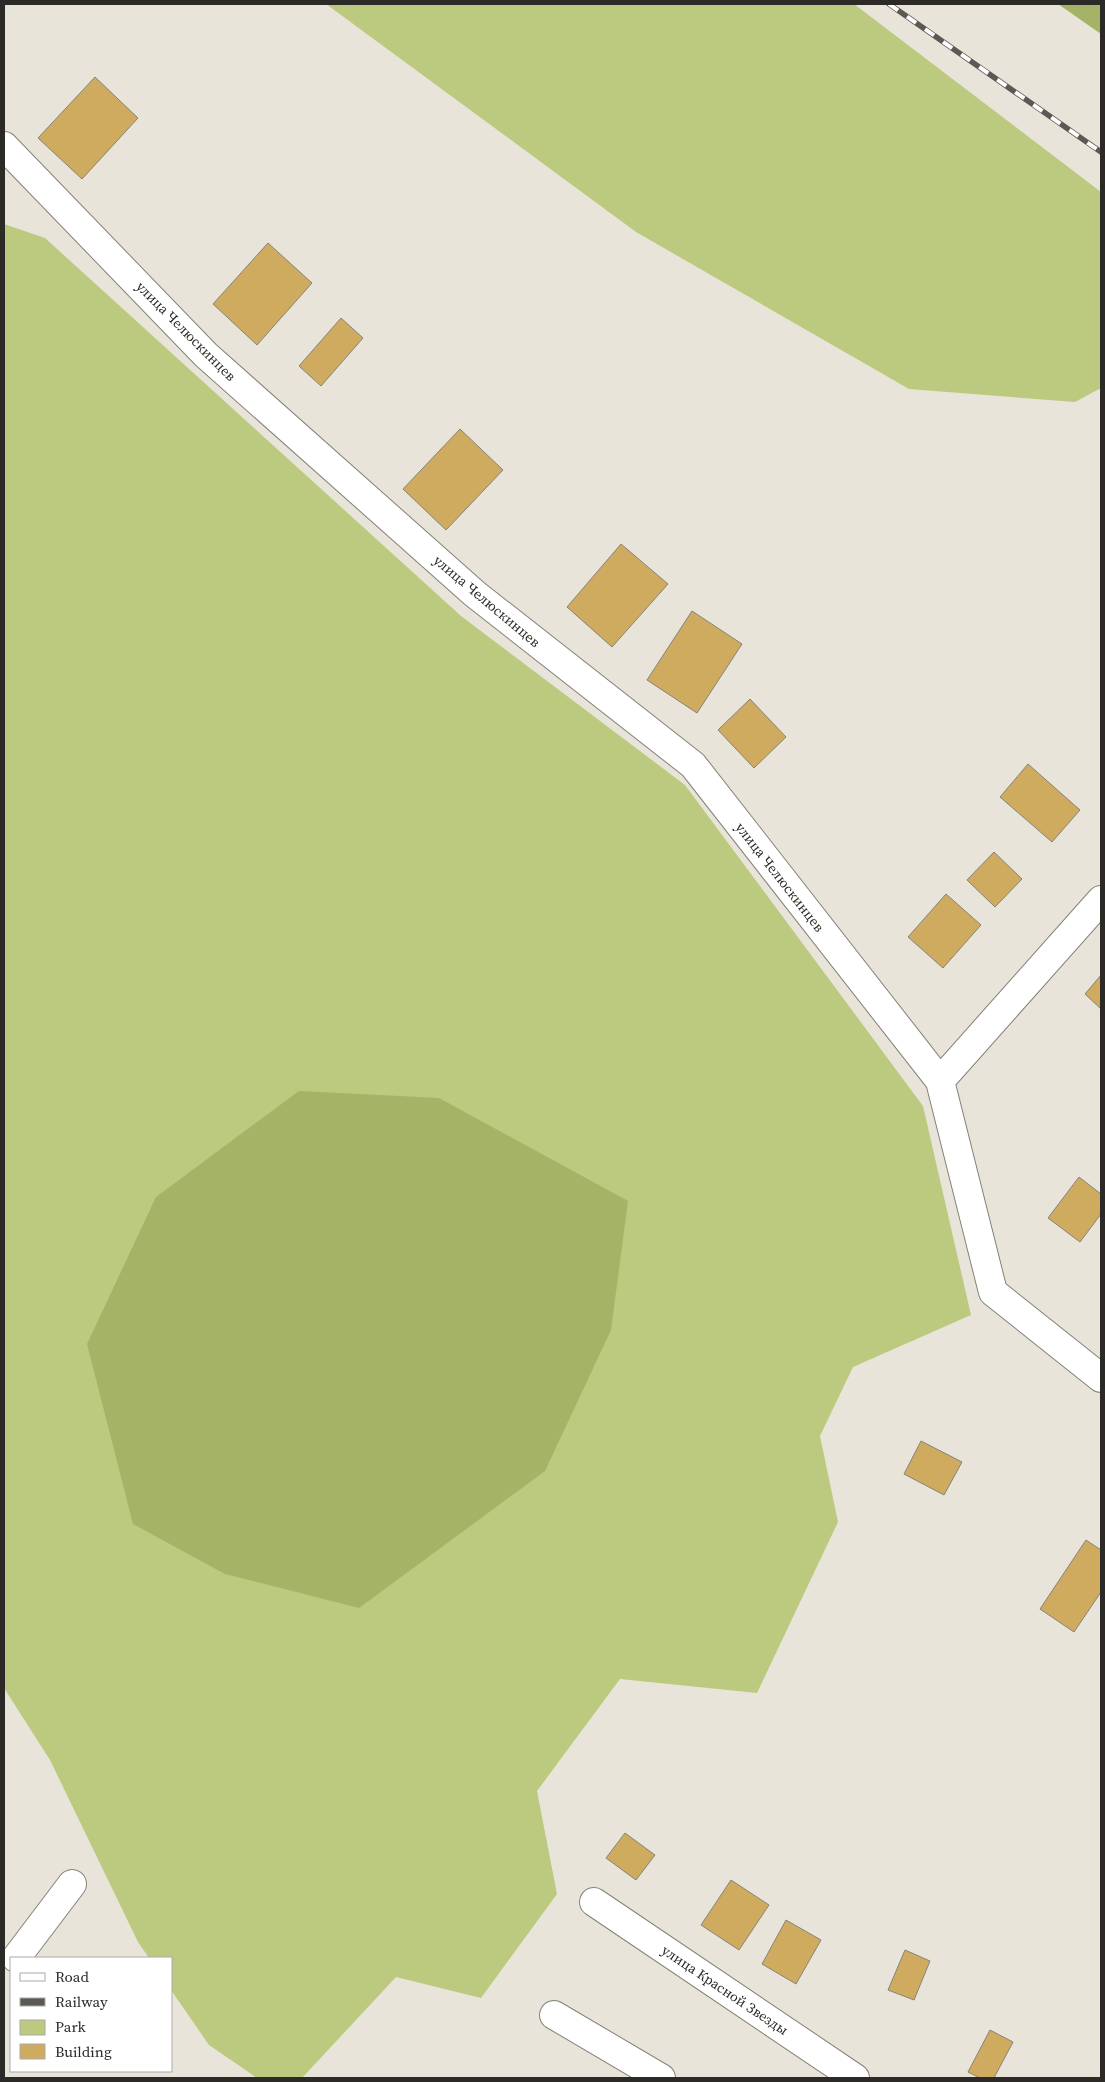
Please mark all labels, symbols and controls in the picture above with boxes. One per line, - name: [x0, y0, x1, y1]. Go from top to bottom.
- street label: улица Челюскинцев: [132, 277, 240, 385]
- street label: улица Челюскинцев: [429, 550, 545, 652]
- street label: улица Челюскинцев: [731, 818, 829, 936]
- street label: улица Красной Звезды: [658, 1940, 792, 2040]
- legend: [10, 1957, 172, 2072]
- text: Road: [55, 1966, 89, 1987]
- text: Railway: [55, 1991, 108, 2012]
- text: Park: [55, 2016, 87, 2037]
- text: Building: [55, 2041, 112, 2062]

